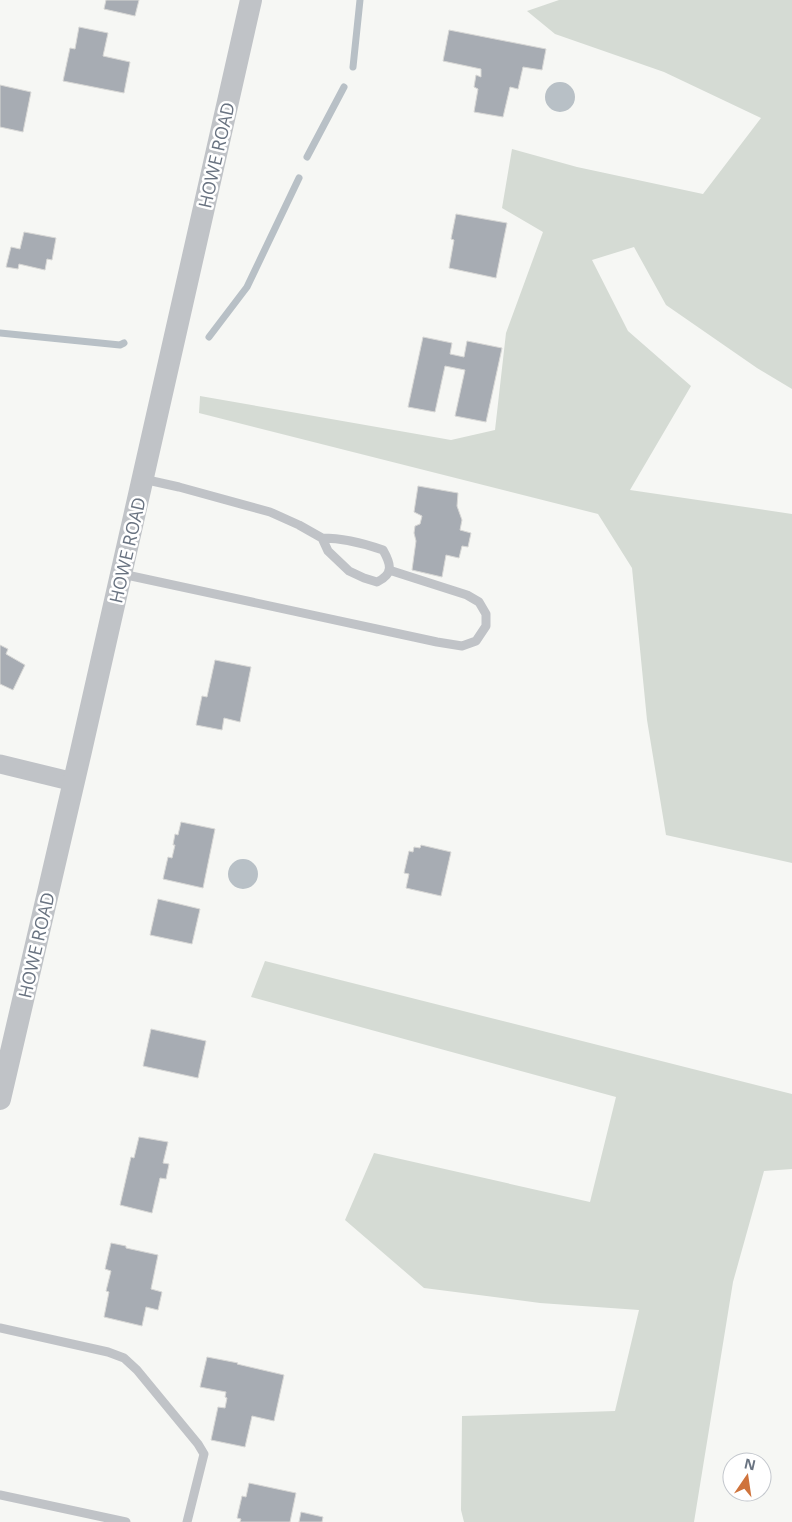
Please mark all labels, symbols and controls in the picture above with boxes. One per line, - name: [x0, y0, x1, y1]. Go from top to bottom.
- street label: HOWE ROAD: [192, 100, 240, 210]
- street label: HOWE ROAD: [103, 495, 151, 605]
- street label: HOWE ROAD: [12, 890, 60, 1000]
- north arrow: [722, 1452, 772, 1502]
- text: N: [742, 1453, 758, 1474]

